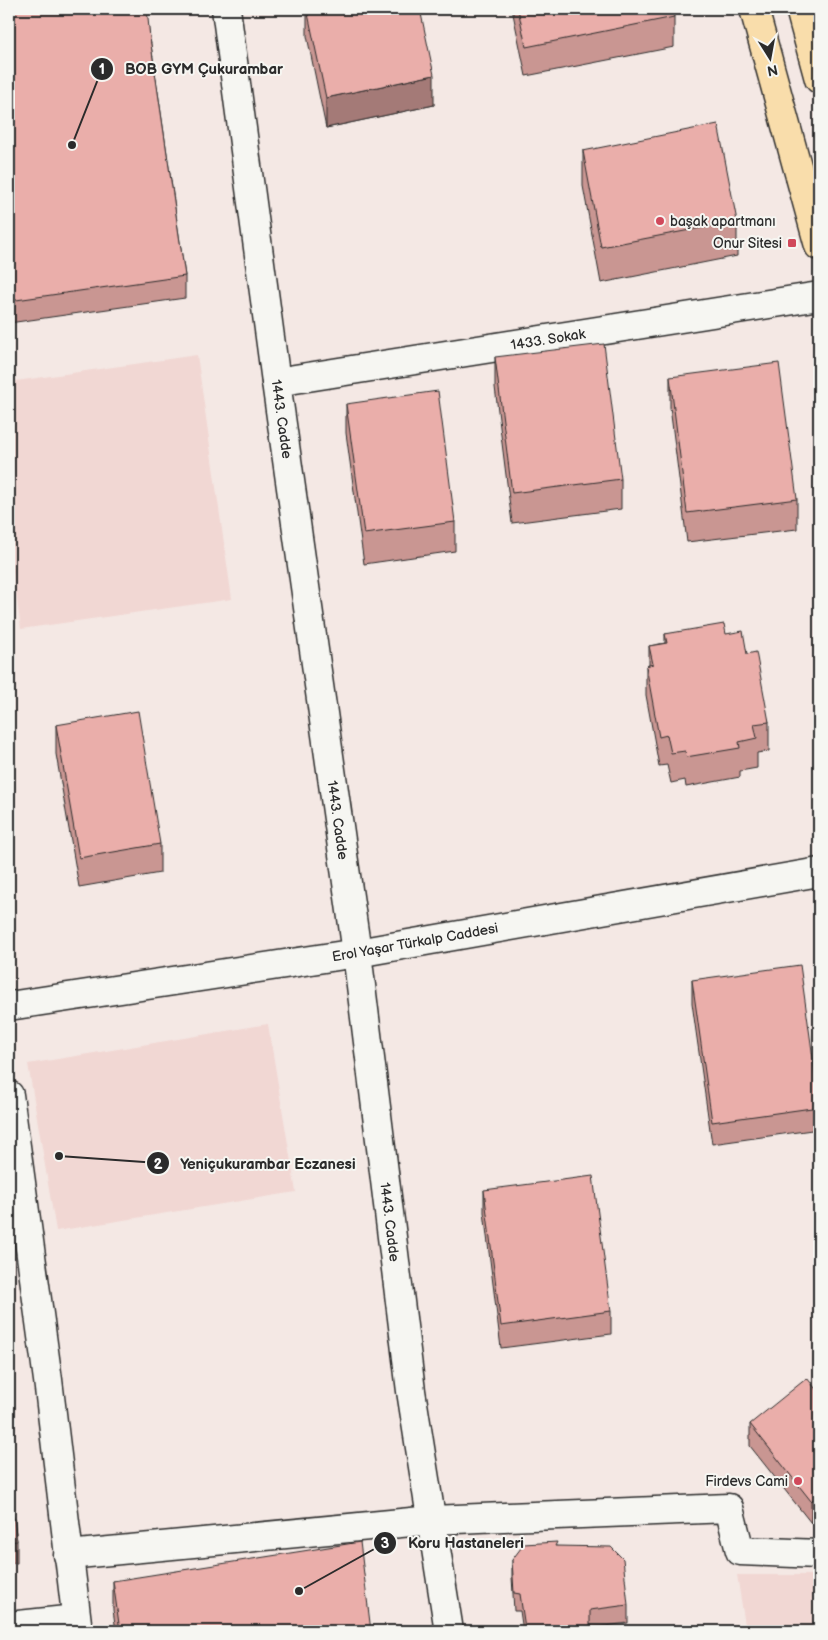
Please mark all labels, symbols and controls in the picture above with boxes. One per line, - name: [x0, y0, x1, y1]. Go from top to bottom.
- north arrow: [746, 32, 796, 82]
- callout: BOB GYM Çukurambar: [90, 54, 293, 84]
- text: 1: [99, 60, 105, 79]
- text: BOB GYM Çukurambar: [125, 60, 284, 79]
- text: N: [766, 61, 779, 80]
- place label: başak apartmanı: [670, 213, 776, 230]
- marker: başak apartmanı: [654, 215, 666, 227]
- place label: Onur Sitesi: [713, 235, 782, 252]
- marker: Onur Sitesi: [786, 237, 798, 249]
- street label: 1433. Sokak: [510, 325, 587, 354]
- street label: 1443. Cadde: [268, 378, 295, 460]
- street label: 1443. Cadde: [324, 779, 351, 861]
- street label: Erol Yaşar Türkalp Caddesi: [331, 919, 500, 965]
- callout: Yeniçukurambar Eczanesi: [146, 1148, 366, 1178]
- text: 2: [154, 1155, 163, 1174]
- text: Yeniçukurambar Eczanesi: [180, 1155, 356, 1174]
- street label: 1443. Cadde: [376, 1181, 403, 1263]
- place label: Firdevs Cami: [705, 1473, 788, 1490]
- marker: Firdevs Cami: [792, 1475, 804, 1487]
- callout: Koru Hastaneleri: [373, 1528, 534, 1558]
- text: 3: [381, 1534, 390, 1553]
- text: Koru Hastaneleri: [408, 1534, 524, 1553]

